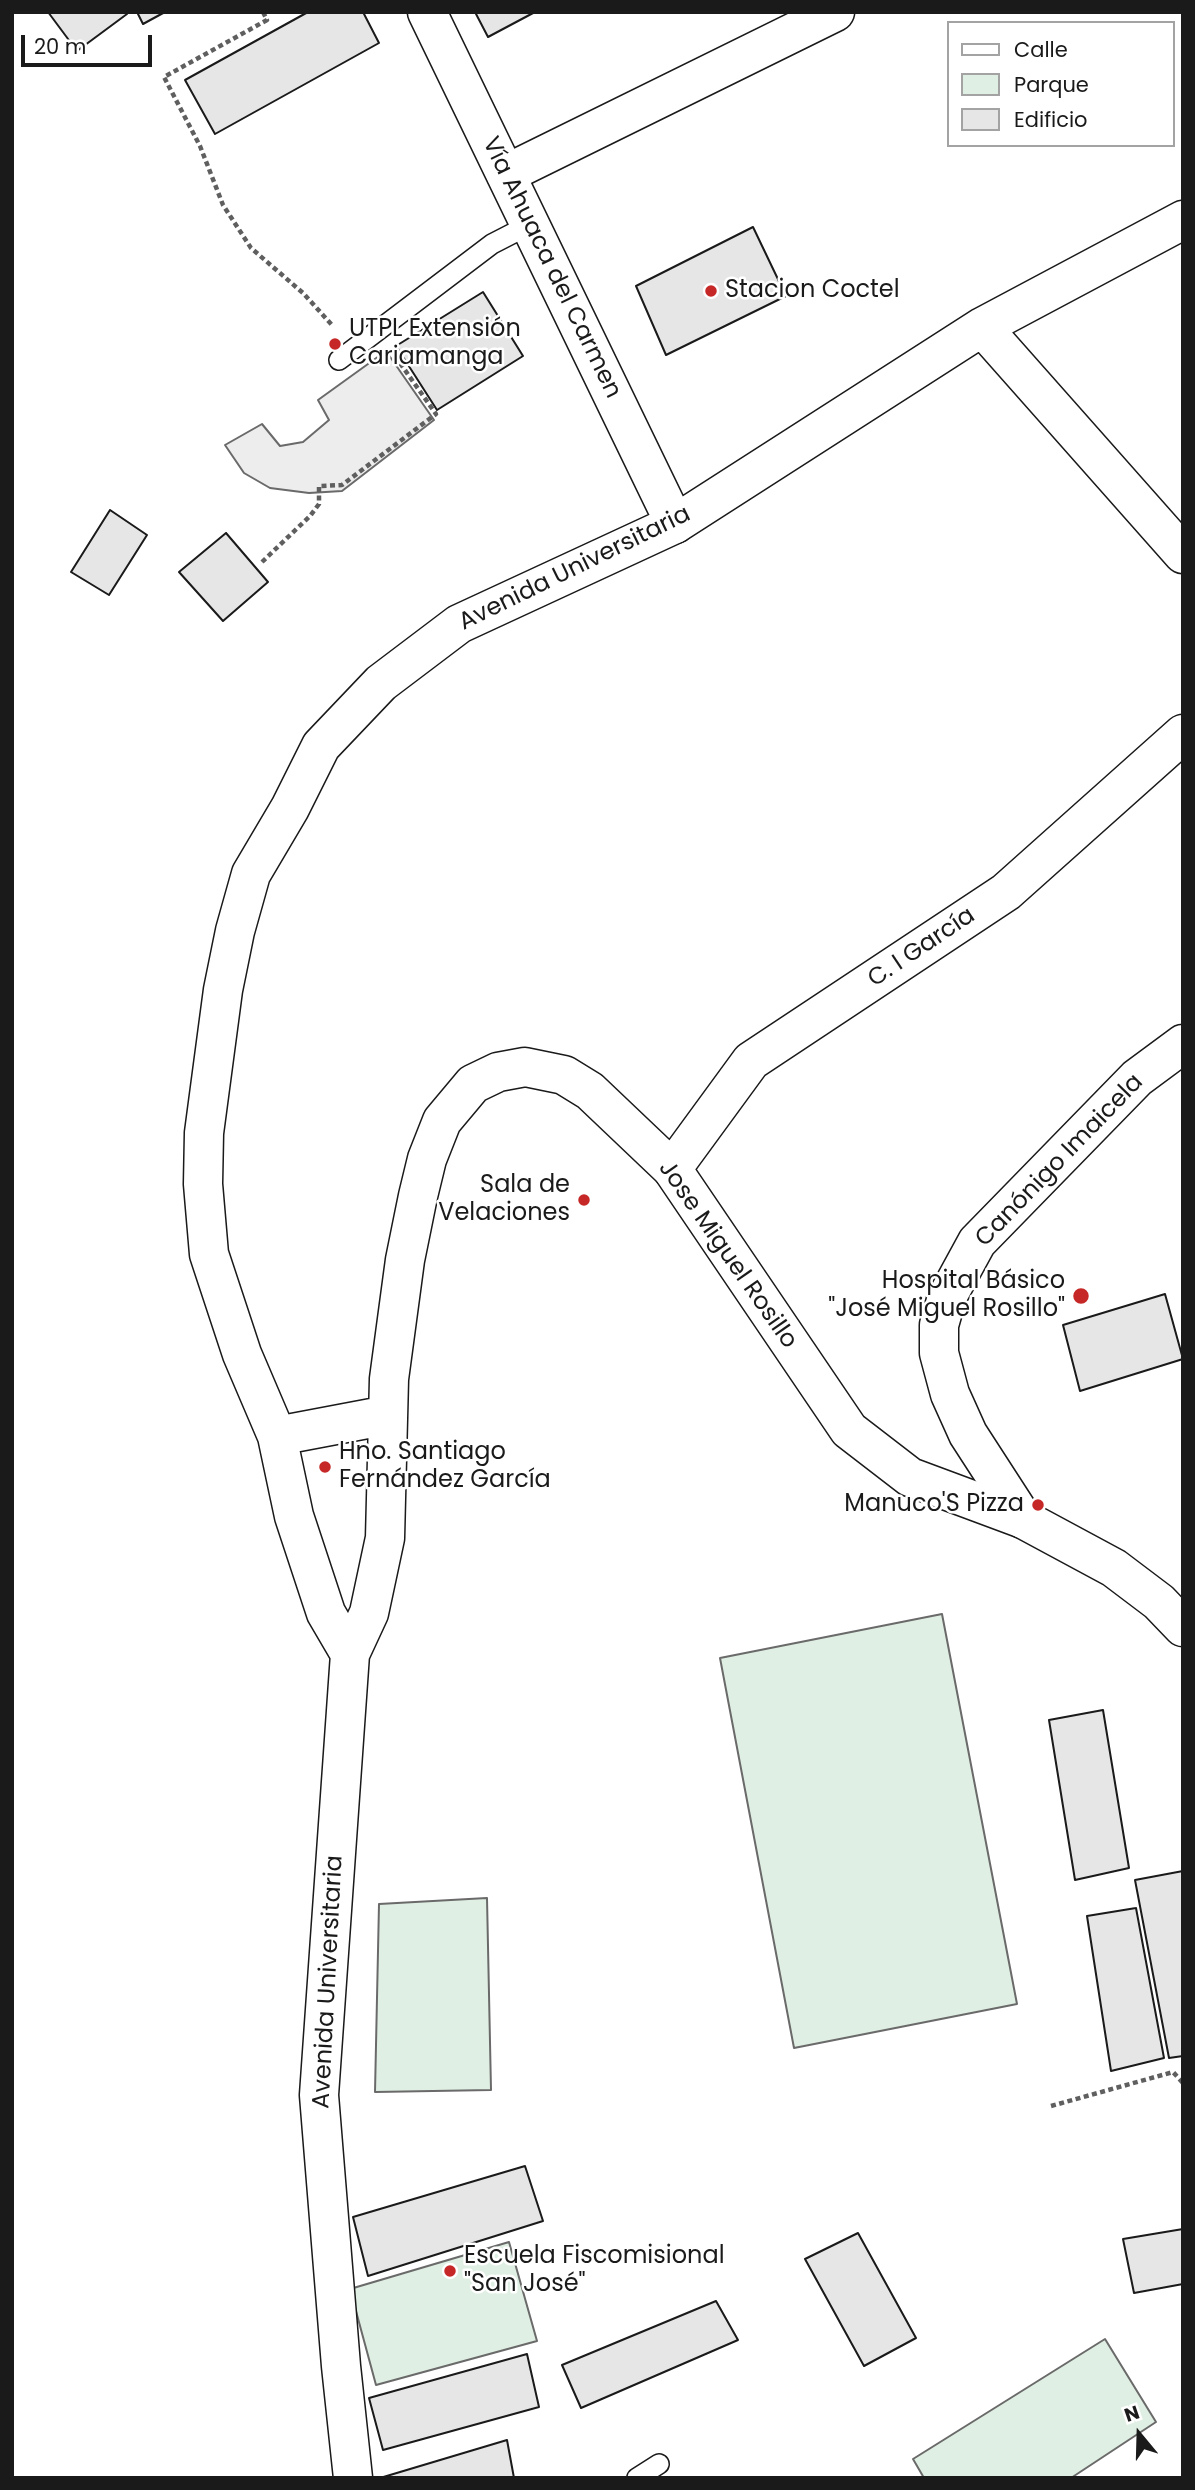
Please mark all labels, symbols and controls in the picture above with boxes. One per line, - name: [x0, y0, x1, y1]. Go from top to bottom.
- scale bar: [24, 21, 156, 65]
- legend: [946, 21, 1174, 147]
- text: 20 m: [34, 32, 87, 61]
- text: Calle: [1014, 35, 1068, 64]
- text: Parque: [1014, 70, 1089, 99]
- text: Edificio: [1014, 105, 1088, 134]
- street label: Vía Ahuaca del Carmen: [475, 133, 627, 403]
- place label: Stacion Coctel: [725, 277, 900, 305]
- marker: Stacion Coctel: [703, 283, 719, 299]
- place label: UTPL Extensión Cariamanga: [349, 316, 521, 372]
- marker: UTPL Extensión Cariamanga: [327, 336, 343, 352]
- street label: Avenida Universitaria: [455, 500, 695, 638]
- street label: C. I García: [863, 902, 981, 994]
- street label: Canónigo Imaicela: [970, 1069, 1150, 1253]
- street label: Jose Miguel Rosillo: [651, 1155, 803, 1355]
- place label: Sala de Velaciones: [438, 1172, 570, 1228]
- marker: Sala de Velaciones: [576, 1192, 592, 1208]
- place label: Hospital Básico "José Miguel Rosillo": [828, 1268, 1065, 1324]
- marker: Hospital Básico "José Miguel Rosillo": [1071, 1286, 1091, 1306]
- place label: Hno. Santiago Fernández García: [339, 1439, 551, 1495]
- marker: Hno. Santiago Fernández García: [317, 1459, 333, 1475]
- place label: Manuco'S Pizza: [844, 1491, 1024, 1519]
- marker: Manuco'S Pizza: [1030, 1497, 1046, 1513]
- street label: Avenida Universitaria: [308, 1854, 350, 2110]
- place label: Escuela Fiscomisional "San José": [464, 2243, 725, 2299]
- marker: Escuela Fiscomisional "San José": [442, 2263, 458, 2279]
- north arrow: [1104, 2399, 1174, 2469]
- text: N: [1121, 2399, 1143, 2429]

